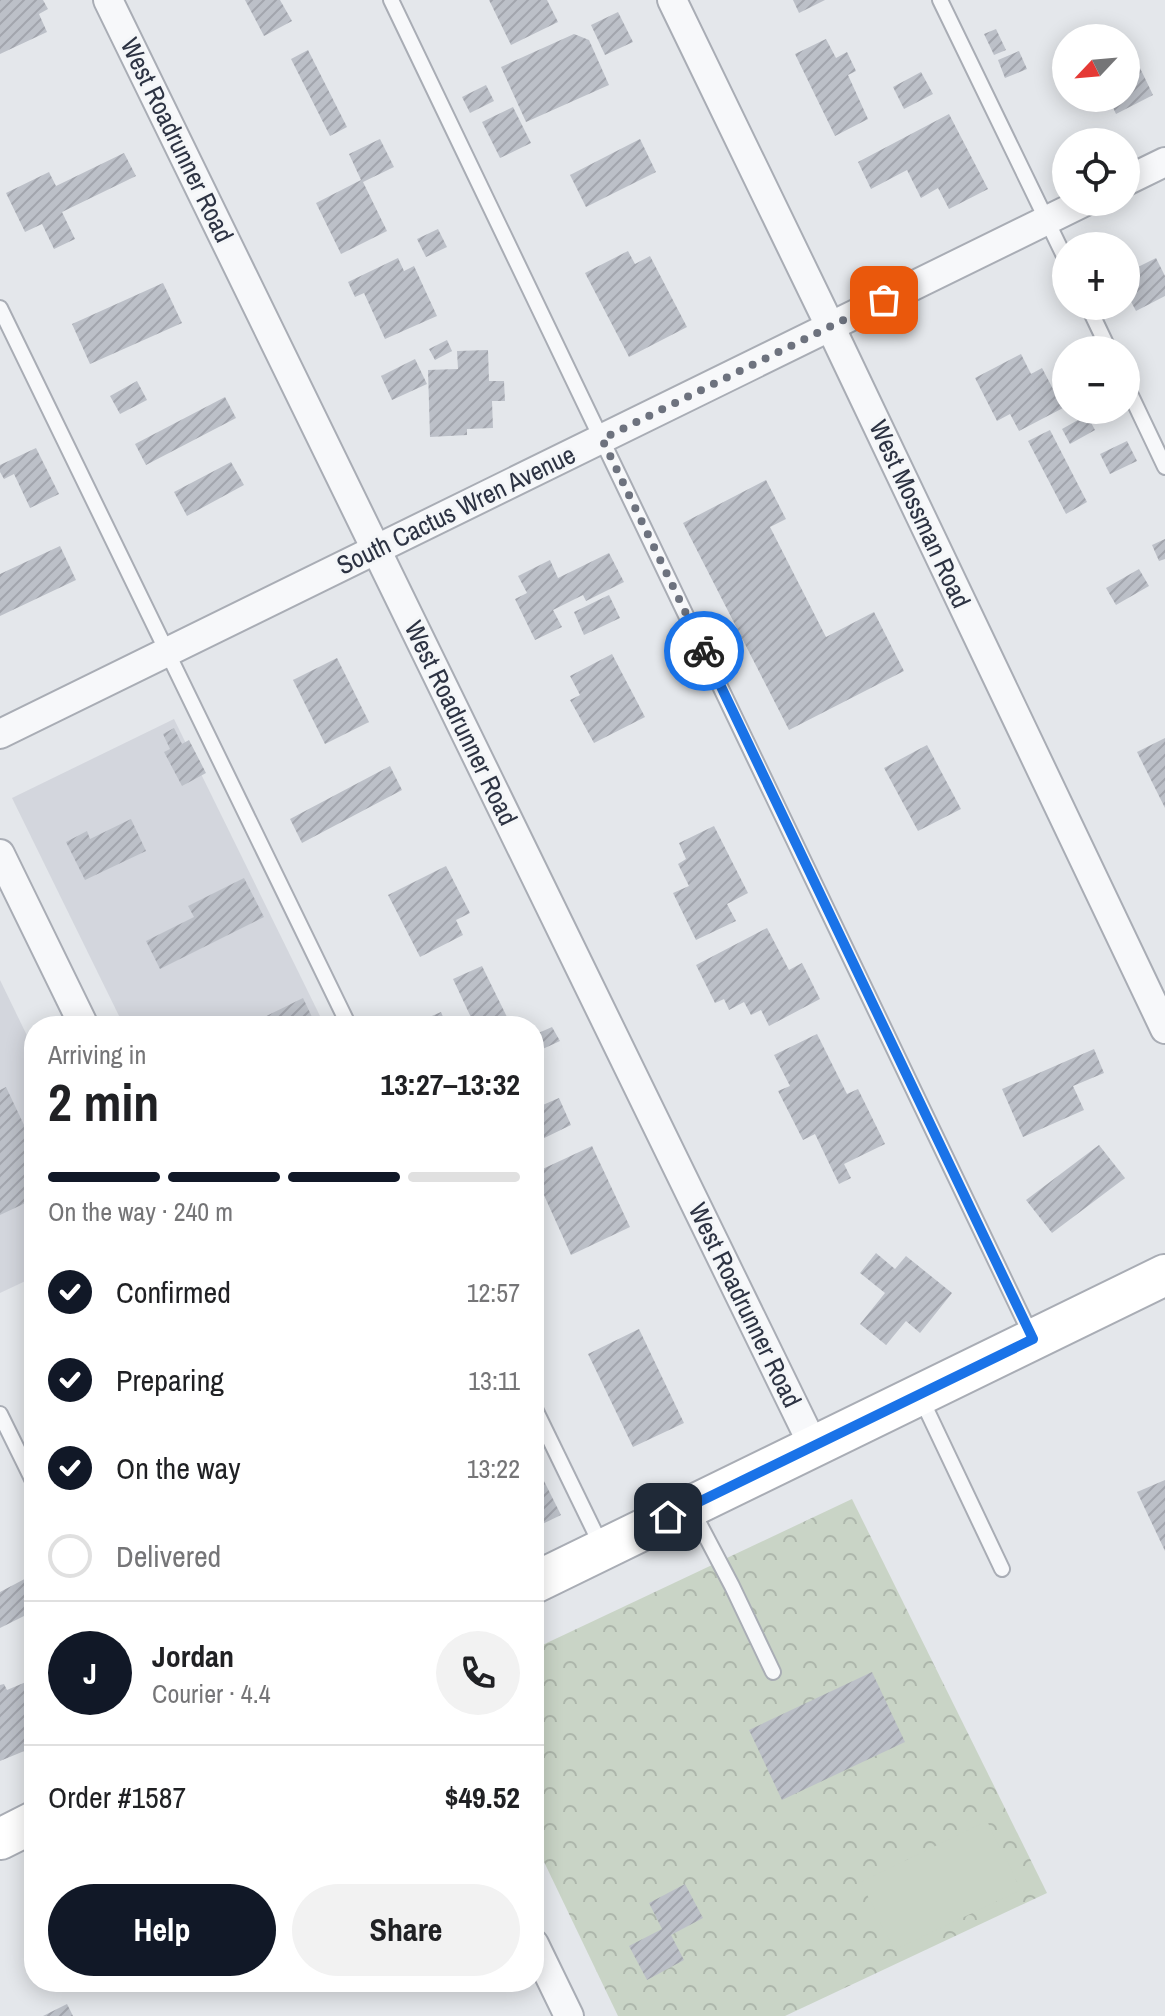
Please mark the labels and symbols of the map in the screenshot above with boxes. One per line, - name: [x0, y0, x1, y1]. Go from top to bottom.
- north arrow: [1052, 24, 1140, 112]
- street label: West Roadrunner Road: [113, 32, 242, 248]
- pin: [850, 266, 918, 334]
- street label: West Mossman Road: [862, 414, 979, 613]
- street label: South Cactus Wren Avenue: [331, 437, 581, 583]
- courier: [664, 611, 744, 691]
- street label: West Roadrunner Road: [397, 615, 526, 831]
- street label: West Roadrunner Road: [681, 1197, 810, 1413]
- pin: [634, 1483, 702, 1551]

